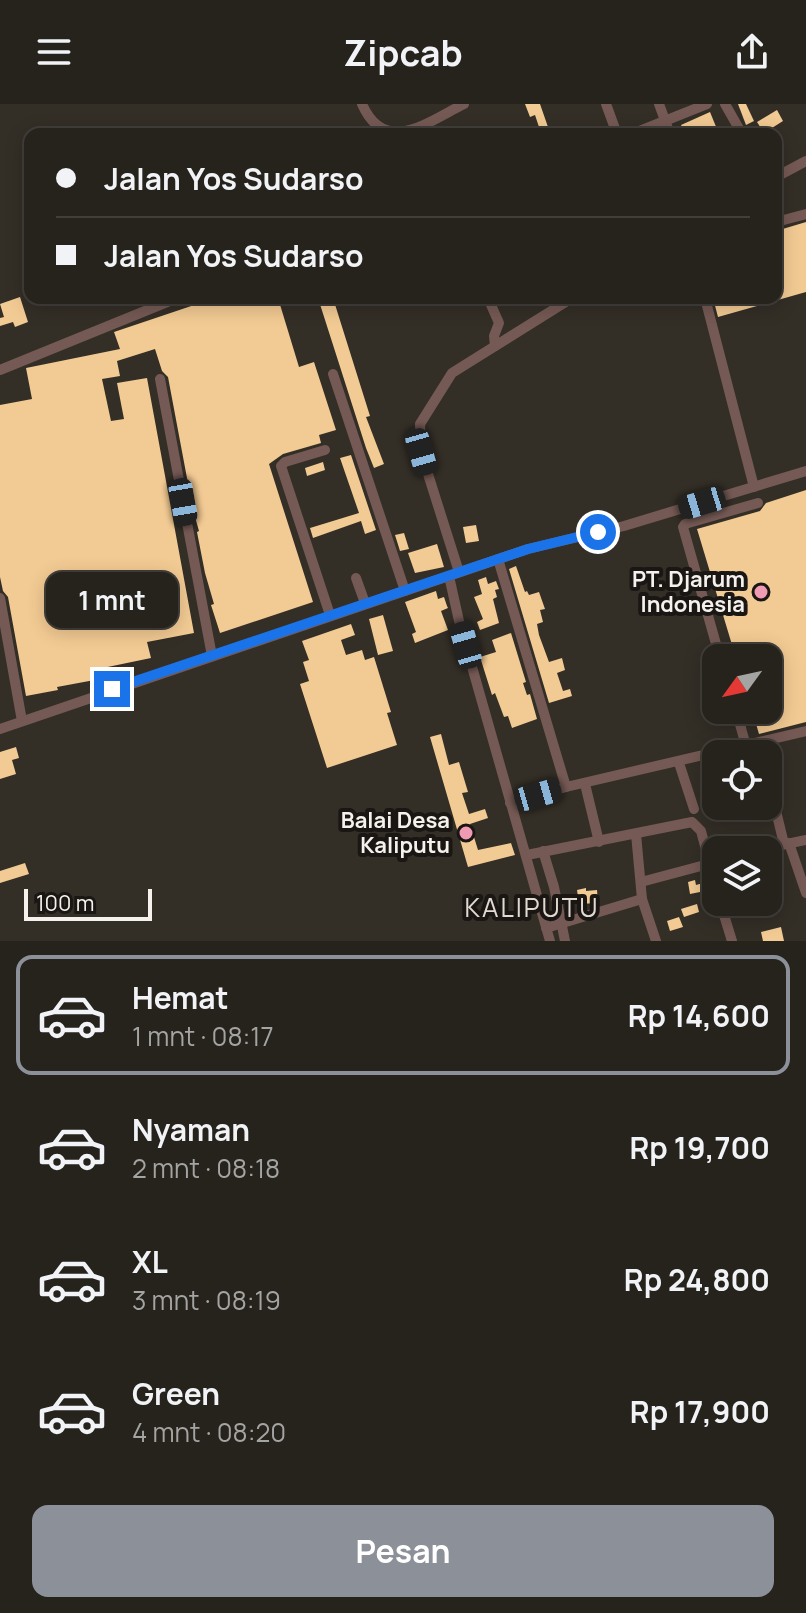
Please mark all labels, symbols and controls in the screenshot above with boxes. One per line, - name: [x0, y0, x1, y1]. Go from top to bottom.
- text: Zipcab: [343, 28, 463, 77]
- icon: menu: [32, 30, 76, 74]
- icon: share: [730, 30, 774, 74]
- text: Jalan Yos Sudarso: [104, 158, 364, 199]
- text: Jalan Yos Sudarso: [104, 235, 364, 276]
- car: [403, 426, 439, 478]
- car: [167, 476, 199, 528]
- car: [676, 485, 728, 521]
- route start: [580, 514, 616, 550]
- place label: PT. Djarum Indonesia: [632, 564, 745, 619]
- callout: 1 mnt: [46, 573, 178, 629]
- text: 1 mnt: [78, 582, 146, 618]
- marker: PT. Djarum Indonesia: [752, 583, 770, 601]
- car: [448, 619, 484, 671]
- north arrow: [702, 644, 782, 724]
- map controls: [702, 644, 782, 916]
- route end: [94, 671, 130, 707]
- button: locate: [702, 740, 782, 820]
- car: [512, 777, 564, 813]
- place label: Balai Desa Kaliputu: [341, 805, 450, 860]
- marker: Balai Desa Kaliputu: [457, 824, 475, 842]
- button: layers: [702, 836, 782, 916]
- scale bar: [24, 885, 152, 921]
- text: 100 m: [36, 888, 94, 918]
- district label: KALIPUTU: [465, 889, 599, 925]
- text: Hemat: [132, 977, 229, 1018]
- icon: car: [36, 979, 108, 1051]
- text: Rp 14,600: [628, 995, 770, 1036]
- text: 1 mnt · 08:17: [132, 1018, 273, 1054]
- text: Nyaman: [132, 1109, 250, 1150]
- icon: car: [36, 1111, 108, 1183]
- text: Rp 19,700: [629, 1127, 770, 1168]
- text: 2 mnt · 08:18: [132, 1150, 280, 1186]
- text: XL: [132, 1241, 168, 1282]
- icon: car: [36, 1243, 108, 1315]
- text: Rp 24,800: [624, 1259, 770, 1300]
- text: 3 mnt · 08:19: [132, 1282, 281, 1318]
- text: Green: [132, 1373, 220, 1414]
- icon: car: [36, 1375, 108, 1447]
- text: Rp 17,900: [630, 1391, 770, 1432]
- text: 4 mnt · 08:20: [132, 1414, 286, 1450]
- button: Pesan: [32, 1505, 774, 1597]

